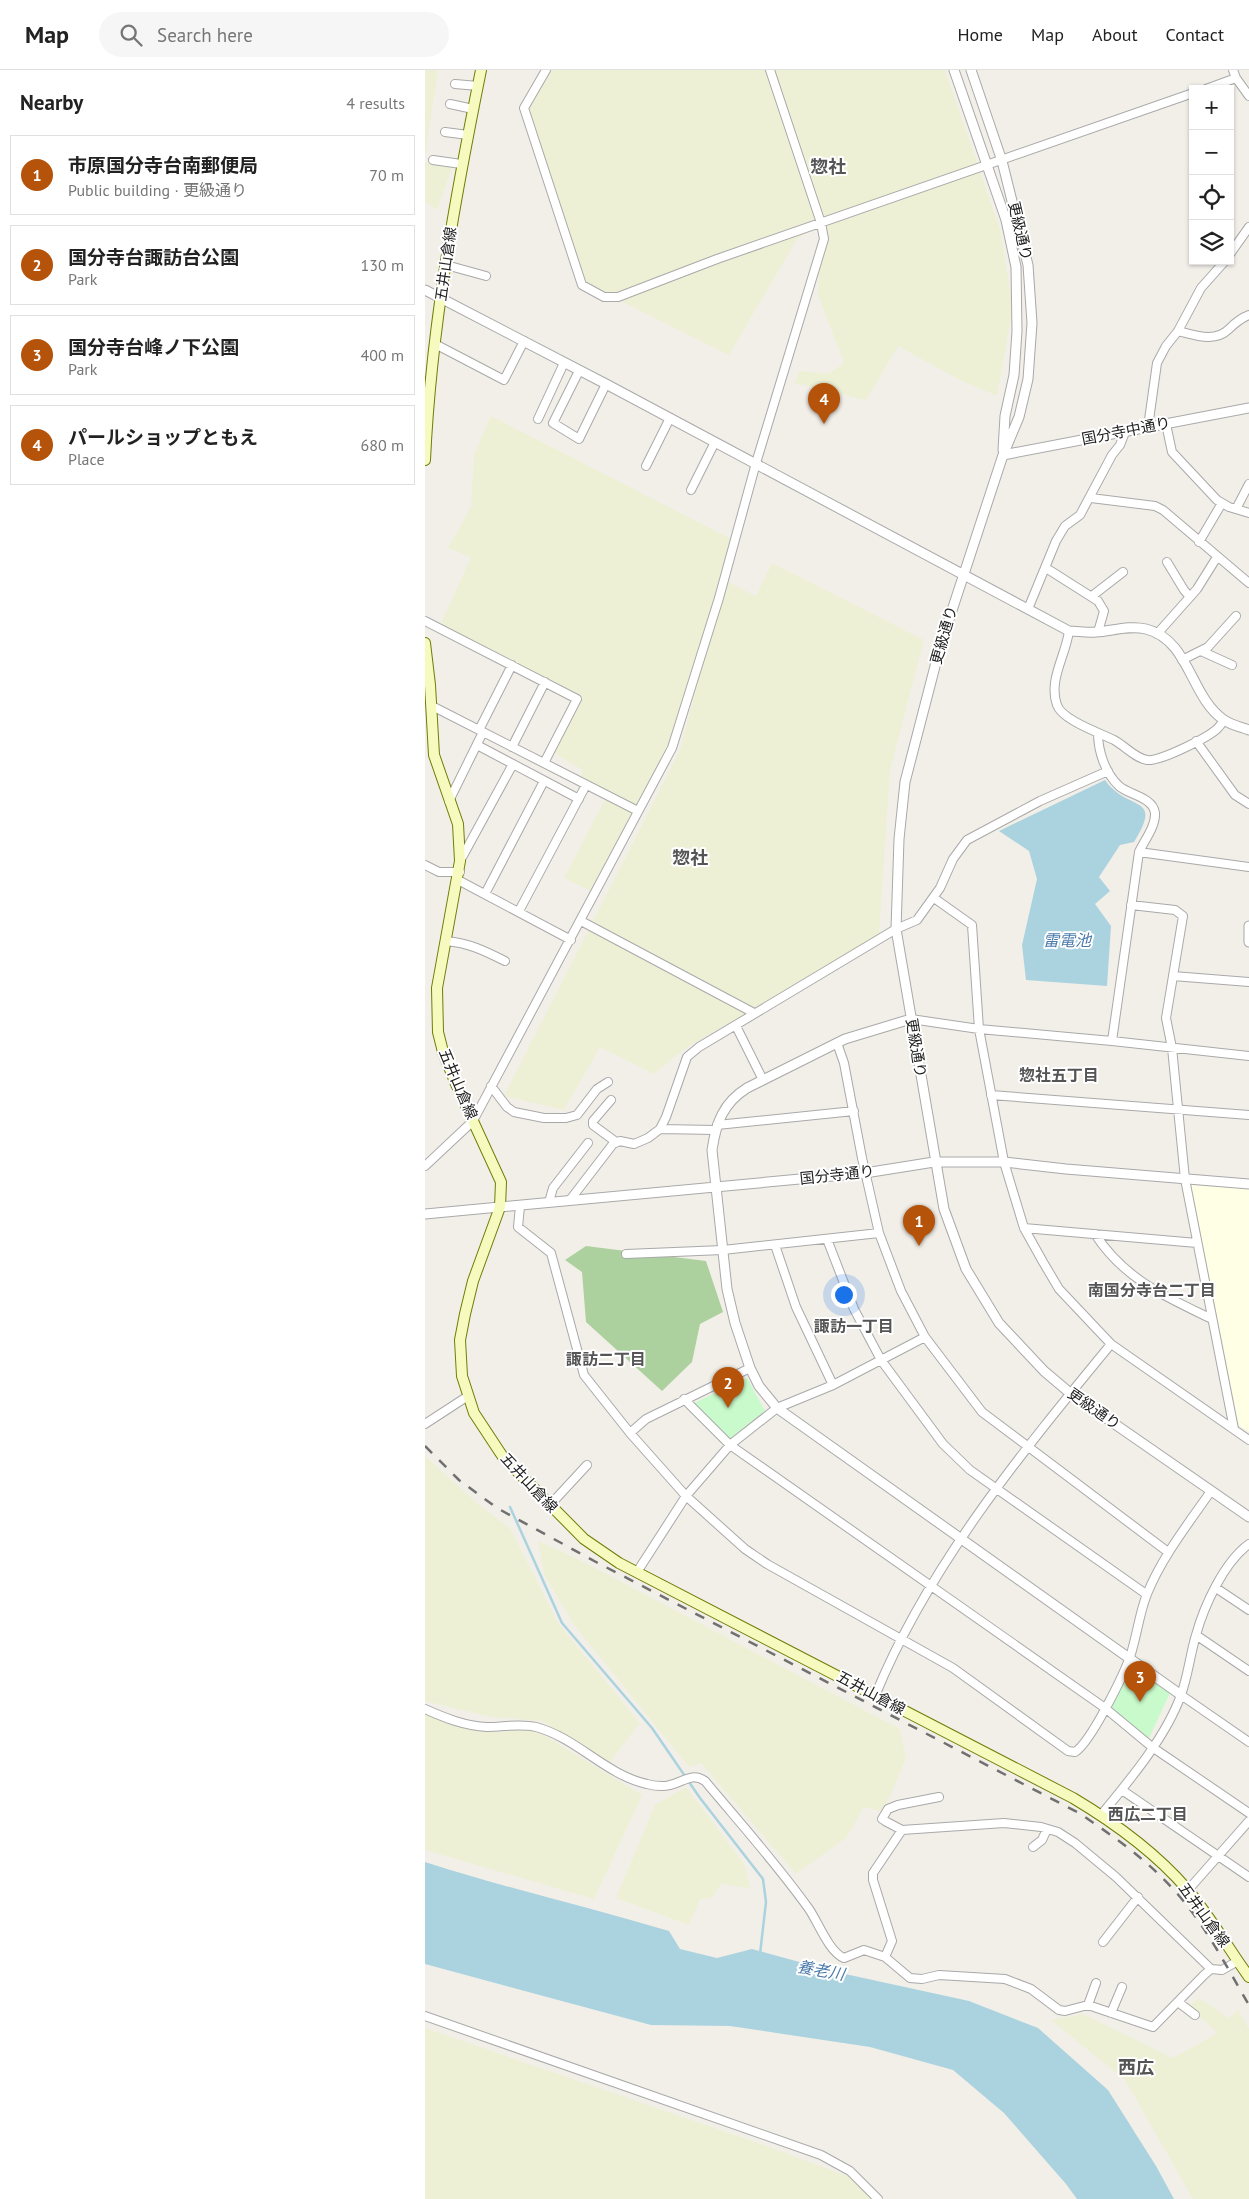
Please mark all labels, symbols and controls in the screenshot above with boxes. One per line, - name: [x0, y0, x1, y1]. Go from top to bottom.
- search box: [99, 12, 449, 57]
- text: Map: [25, 19, 69, 50]
- icon: search: [117, 21, 145, 49]
- text: Search here: [157, 23, 253, 47]
- text: Home: [957, 23, 1003, 46]
- text: Map: [1031, 23, 1064, 46]
- text: About: [1092, 23, 1138, 46]
- text: Contact: [1166, 23, 1224, 46]
- map controls: [1189, 85, 1234, 265]
- button: +: [1189, 85, 1234, 130]
- text: Nearby: [20, 89, 83, 116]
- text: 4 results: [346, 93, 405, 113]
- button: −: [1189, 130, 1234, 175]
- text: 市原国分寺台南郵便局: [68, 153, 258, 177]
- district label: 惣社: [810, 155, 846, 178]
- text: 1: [32, 165, 42, 185]
- text: 70 m: [369, 165, 404, 185]
- button: locate: [1189, 175, 1234, 220]
- text: Public building · 更級通り: [68, 180, 247, 200]
- street label: 更級通り: [1004, 200, 1036, 262]
- button: layers: [1189, 220, 1234, 265]
- street label: 五井山倉線: [431, 225, 460, 302]
- text: 国分寺台諏訪台公園: [68, 245, 239, 269]
- text: 2: [32, 255, 42, 275]
- text: 130 m: [361, 255, 404, 275]
- text: Park: [68, 269, 97, 289]
- text: 国分寺台峰ノ下公園: [68, 335, 239, 359]
- text: 3: [32, 345, 42, 365]
- text: 400 m: [361, 345, 404, 365]
- text: Park: [68, 359, 97, 379]
- pin: 4: [808, 383, 840, 424]
- street label: 国分寺中通り: [1080, 413, 1172, 448]
- text: パールショップともえ: [68, 425, 258, 449]
- text: 4: [32, 435, 42, 455]
- text: 680 m: [361, 435, 404, 455]
- text: Place: [68, 449, 105, 469]
- street label: 更級通り: [926, 603, 961, 666]
- district label: 惣社: [672, 846, 708, 869]
- water label: 雷電池: [1043, 930, 1093, 950]
- street label: 更級通り: [902, 1017, 931, 1079]
- street label: 五井山倉線: [435, 1046, 482, 1122]
- district label: 惣社五丁目: [1019, 1065, 1099, 1085]
- street label: 国分寺通り: [799, 1161, 875, 1188]
- pin: 1: [903, 1205, 935, 1246]
- district label: 南国分寺台二丁目: [1088, 1280, 1216, 1300]
- your location: [831, 1282, 857, 1308]
- district label: 諏訪一丁目: [814, 1316, 894, 1336]
- district label: 諏訪二丁目: [566, 1349, 646, 1369]
- pin: 2: [712, 1367, 744, 1408]
- street label: 更級通り: [1064, 1384, 1124, 1434]
- street label: 五井山倉線: [497, 1449, 562, 1517]
- pin: 3: [1124, 1661, 1156, 1702]
- street label: 五井山倉線: [834, 1667, 909, 1719]
- district label: 西広二丁目: [1108, 1804, 1188, 1824]
- street label: 五井山倉線: [1175, 1879, 1234, 1951]
- water label: 養老川: [796, 1956, 848, 1984]
- district label: 西広: [1118, 2056, 1154, 2079]

